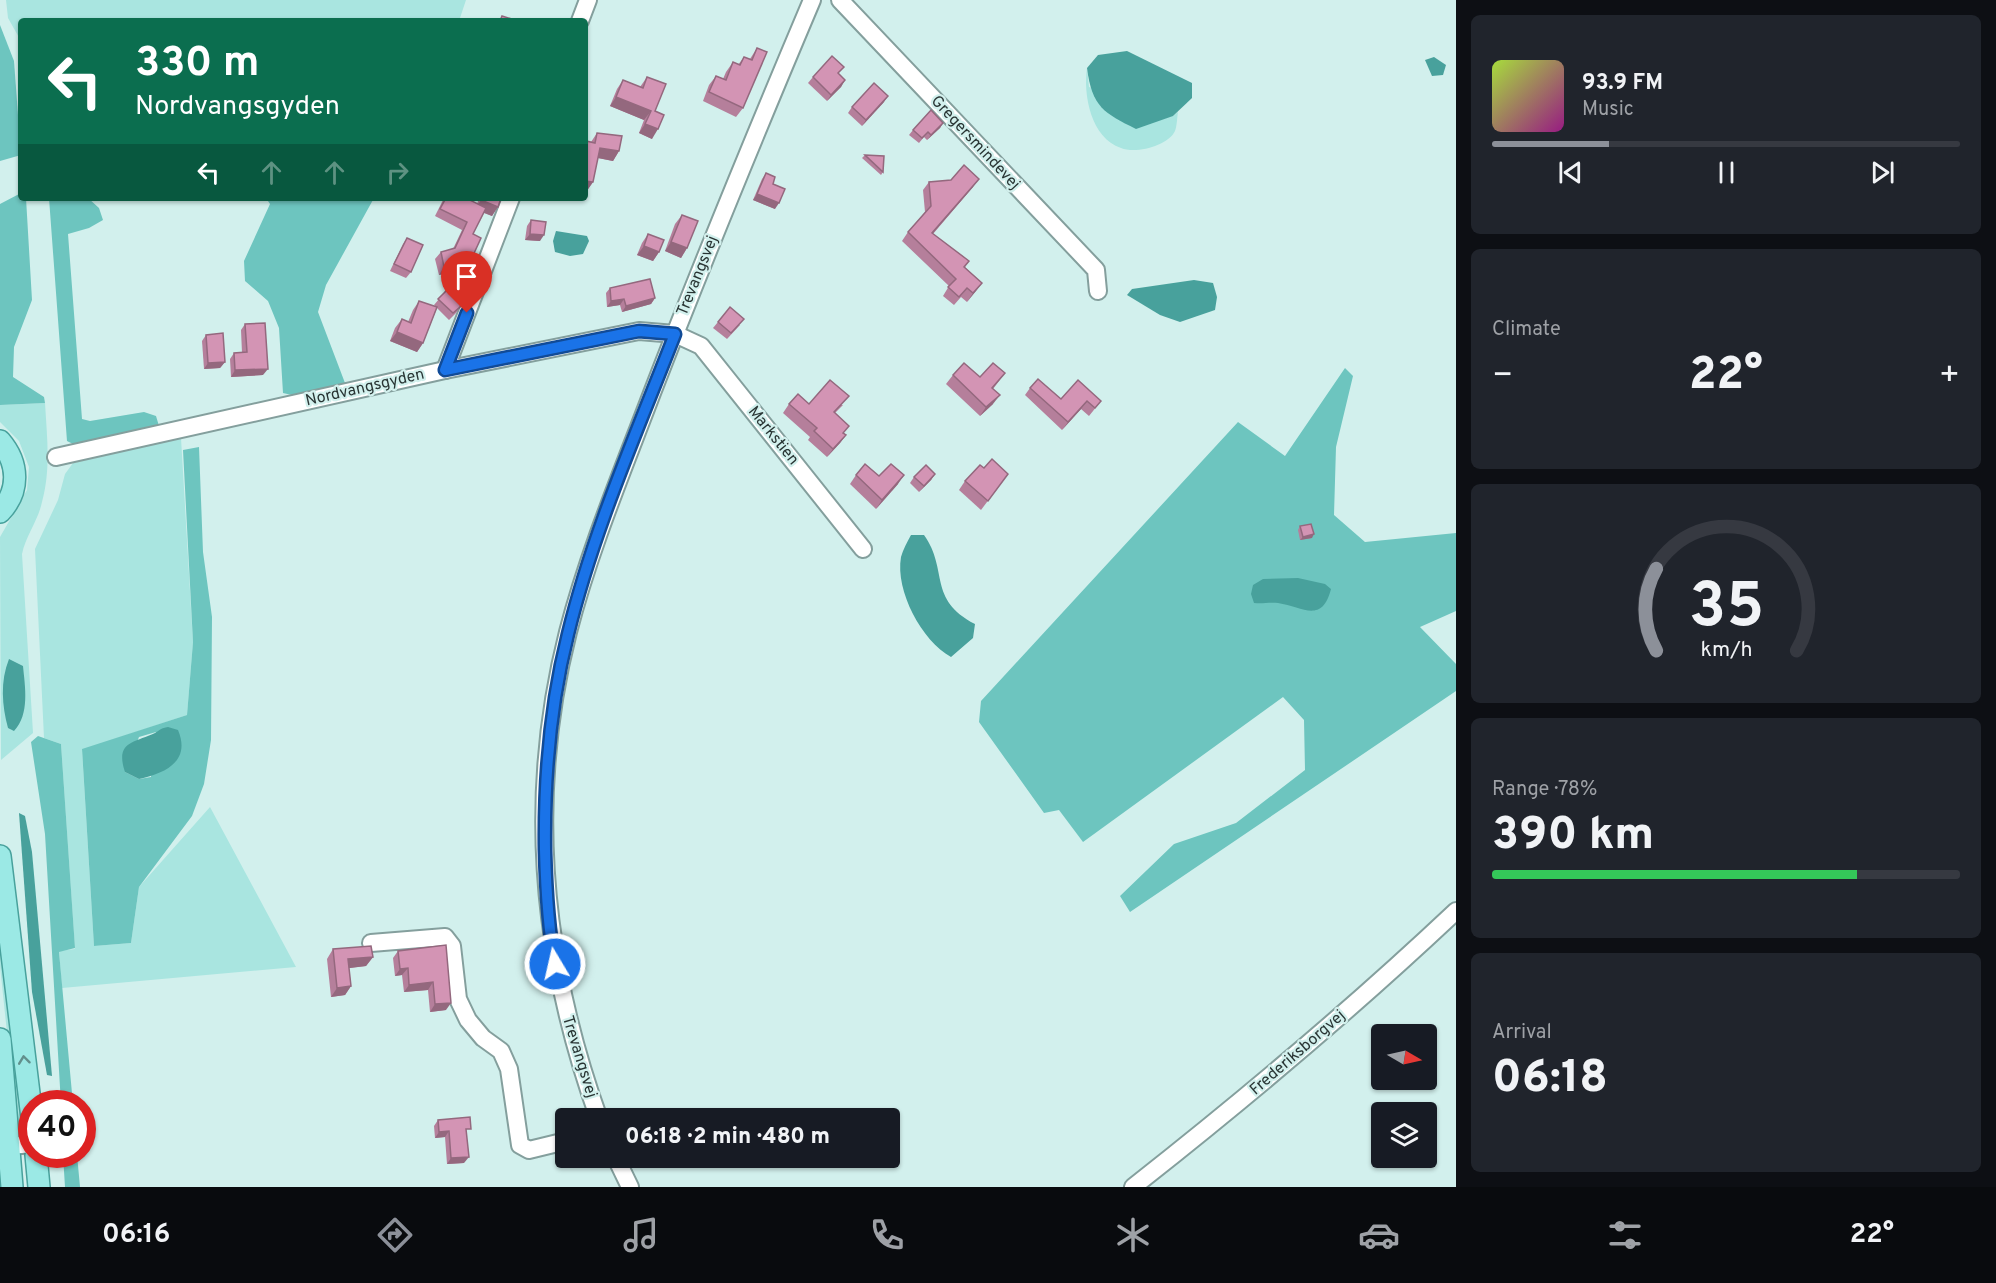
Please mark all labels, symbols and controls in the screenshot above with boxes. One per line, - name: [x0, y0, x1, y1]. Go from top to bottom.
- text: 330 m: [135, 38, 260, 91]
- icon: left: [36, 42, 114, 120]
- text: 93.9 FM: [1582, 70, 1663, 97]
- text: Nordvangsgyden: [135, 90, 340, 124]
- street label: Gregersmindevej: [926, 92, 1024, 194]
- text: Music: [1582, 97, 1634, 123]
- icon: left: [192, 156, 225, 189]
- icon: ahead: [255, 156, 288, 189]
- icon: ahead: [318, 156, 351, 189]
- icon: right: [381, 156, 414, 189]
- icon: previous: [1554, 156, 1587, 189]
- icon: pause: [1710, 156, 1743, 189]
- icon: next: [1866, 156, 1899, 189]
- street label: Trevangsvej: [673, 233, 723, 319]
- pin: [441, 251, 492, 313]
- icon: arrive: [450, 260, 483, 293]
- text: Climate: [1492, 317, 1561, 343]
- text: 22°: [1689, 348, 1763, 405]
- text: −: [1492, 356, 1513, 398]
- text: +: [1939, 356, 1960, 398]
- street label: Nordvangsgyden: [304, 365, 426, 411]
- street label: Markstien: [743, 402, 803, 470]
- text: 35: [1688, 570, 1764, 649]
- text: km/h: [1700, 637, 1752, 664]
- text: Range · 78%: [1492, 777, 1597, 803]
- text: 390 km: [1492, 808, 1654, 865]
- position arrow: [523, 932, 587, 996]
- street label: Frederiksborgvej: [1246, 1006, 1350, 1100]
- street label: Trevangsvej: [557, 1014, 601, 1100]
- text: Arrival: [1492, 1020, 1552, 1046]
- north arrow: [1371, 1024, 1437, 1090]
- map controls: [1371, 1024, 1437, 1168]
- text: 06:18: [1492, 1051, 1608, 1108]
- one-way arrow: [18, 1055, 31, 1064]
- speed limit sign: 40: [18, 1090, 96, 1168]
- button: layers: [1371, 1102, 1437, 1168]
- text: 06:18 · 2 min · 480 m: [625, 1124, 830, 1151]
- icon: directions: [374, 1214, 416, 1256]
- icon: music: [620, 1214, 662, 1256]
- icon: phone: [866, 1214, 908, 1256]
- icon: climate: [1112, 1214, 1154, 1256]
- icon: car: [1358, 1214, 1400, 1256]
- icon: filters: [1604, 1214, 1646, 1256]
- text: 06:16: [102, 1218, 170, 1252]
- text: 22°: [1850, 1218, 1894, 1252]

